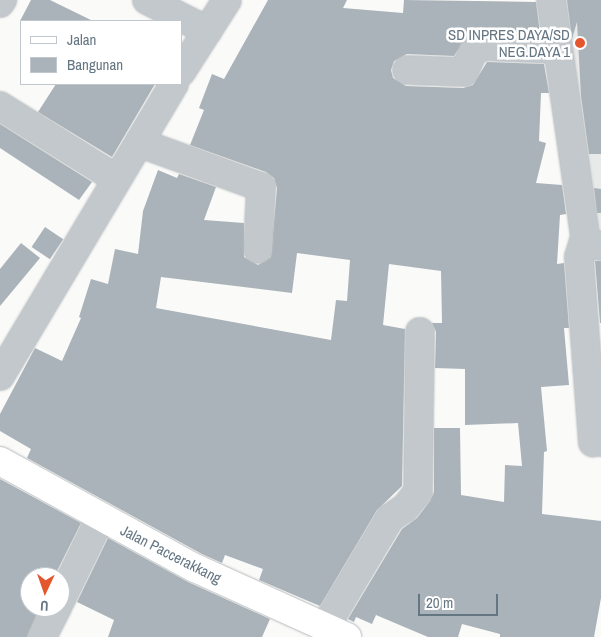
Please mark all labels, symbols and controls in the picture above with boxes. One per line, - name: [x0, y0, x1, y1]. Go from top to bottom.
- legend: [20, 20, 182, 85]
- place label: SD INPRES DAYA/SD NEG.DAYA 1: [448, 25, 570, 60]
- text: Jalan: [67, 29, 96, 50]
- marker: SD INPRES DAYA/SD NEG.DAYA 1: [574, 37, 586, 49]
- text: Bangunan: [67, 54, 123, 75]
- street label: Jalan Paccerakkang: [118, 521, 224, 587]
- north arrow: [20, 567, 70, 617]
- scale bar: [421, 584, 501, 616]
- text: 20 m: [426, 592, 453, 613]
- text: U: [40, 597, 49, 615]

